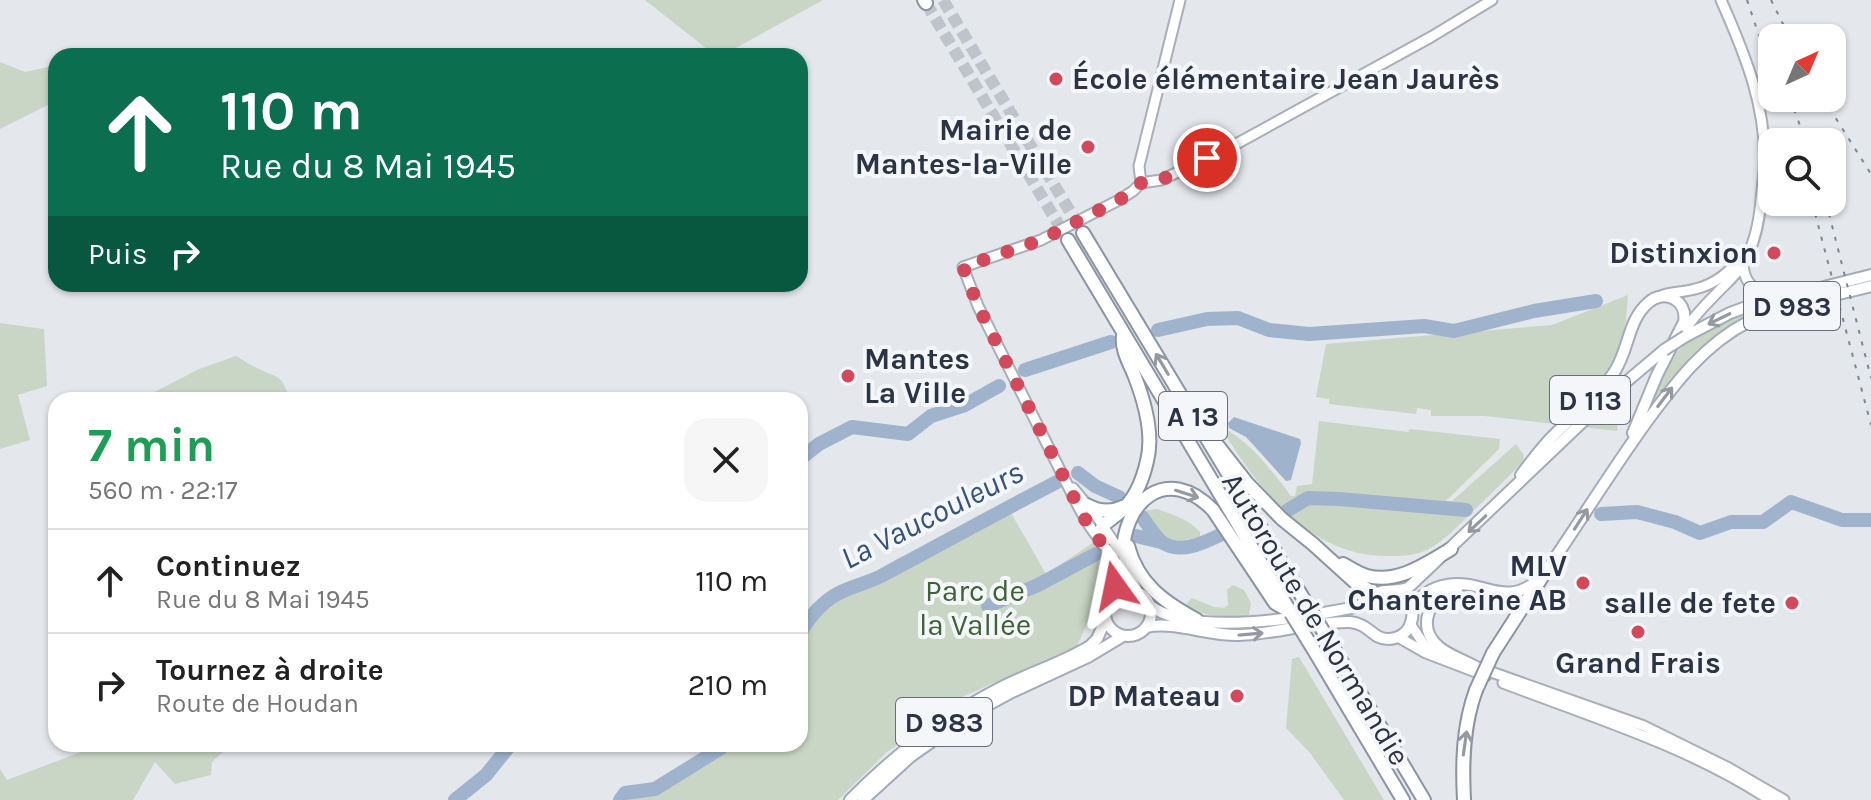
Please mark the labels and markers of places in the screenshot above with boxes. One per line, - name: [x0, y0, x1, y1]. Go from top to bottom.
- place label: École élémentaire Jean Jaurès: [1072, 59, 1500, 97]
- marker: École élémentaire Jean Jaurès: [1047, 70, 1065, 88]
- place label: Mairie de Mantes-la-Ville: [855, 112, 1072, 182]
- pin: [1173, 124, 1241, 192]
- marker: Mairie de Mantes-la-Ville: [1079, 138, 1097, 156]
- place label: Distinxion: [1609, 235, 1758, 271]
- marker: Distinxion: [1765, 244, 1783, 262]
- place label: Mantes La Ville: [864, 341, 970, 411]
- marker: Mantes La Ville: [839, 367, 857, 385]
- place label: MLV Chantereine AB: [1347, 548, 1567, 618]
- marker: MLV Chantereine AB: [1574, 574, 1592, 592]
- place label: salle de fete: [1604, 585, 1776, 621]
- marker: salle de fete: [1783, 594, 1801, 612]
- marker: Grand Frais: [1629, 623, 1647, 641]
- place label: Grand Frais: [1555, 645, 1721, 681]
- place label: DP Mateau: [1068, 678, 1221, 714]
- marker: DP Mateau: [1228, 687, 1246, 705]

